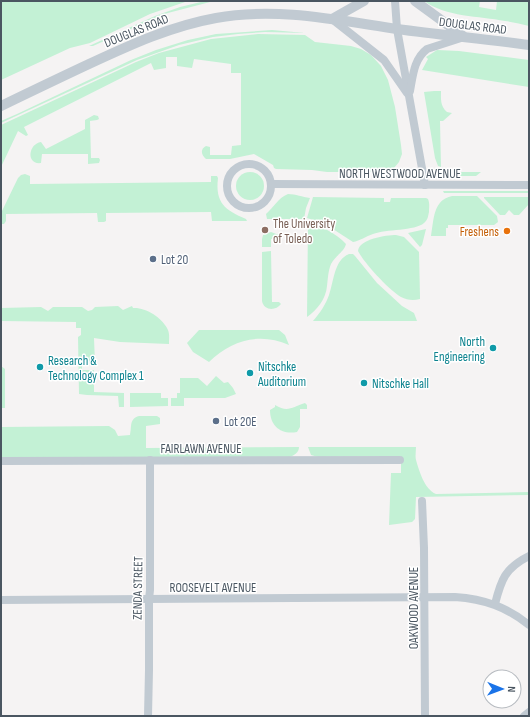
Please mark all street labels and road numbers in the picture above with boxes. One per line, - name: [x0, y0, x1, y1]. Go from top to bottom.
- street label: DOUGLAS ROAD: [102, 11, 171, 51]
- street label: DOUGLAS ROAD: [438, 14, 508, 38]
- street label: NORTH WESTWOOD AVENUE: [339, 166, 461, 182]
- street label: FAIRLAWN AVENUE: [160, 441, 242, 457]
- street label: ZENDA STREET: [129, 556, 147, 620]
- street label: OAKWOOD AVENUE: [406, 567, 422, 649]
- street label: ROOSEVELT AVENUE: [170, 580, 256, 596]

